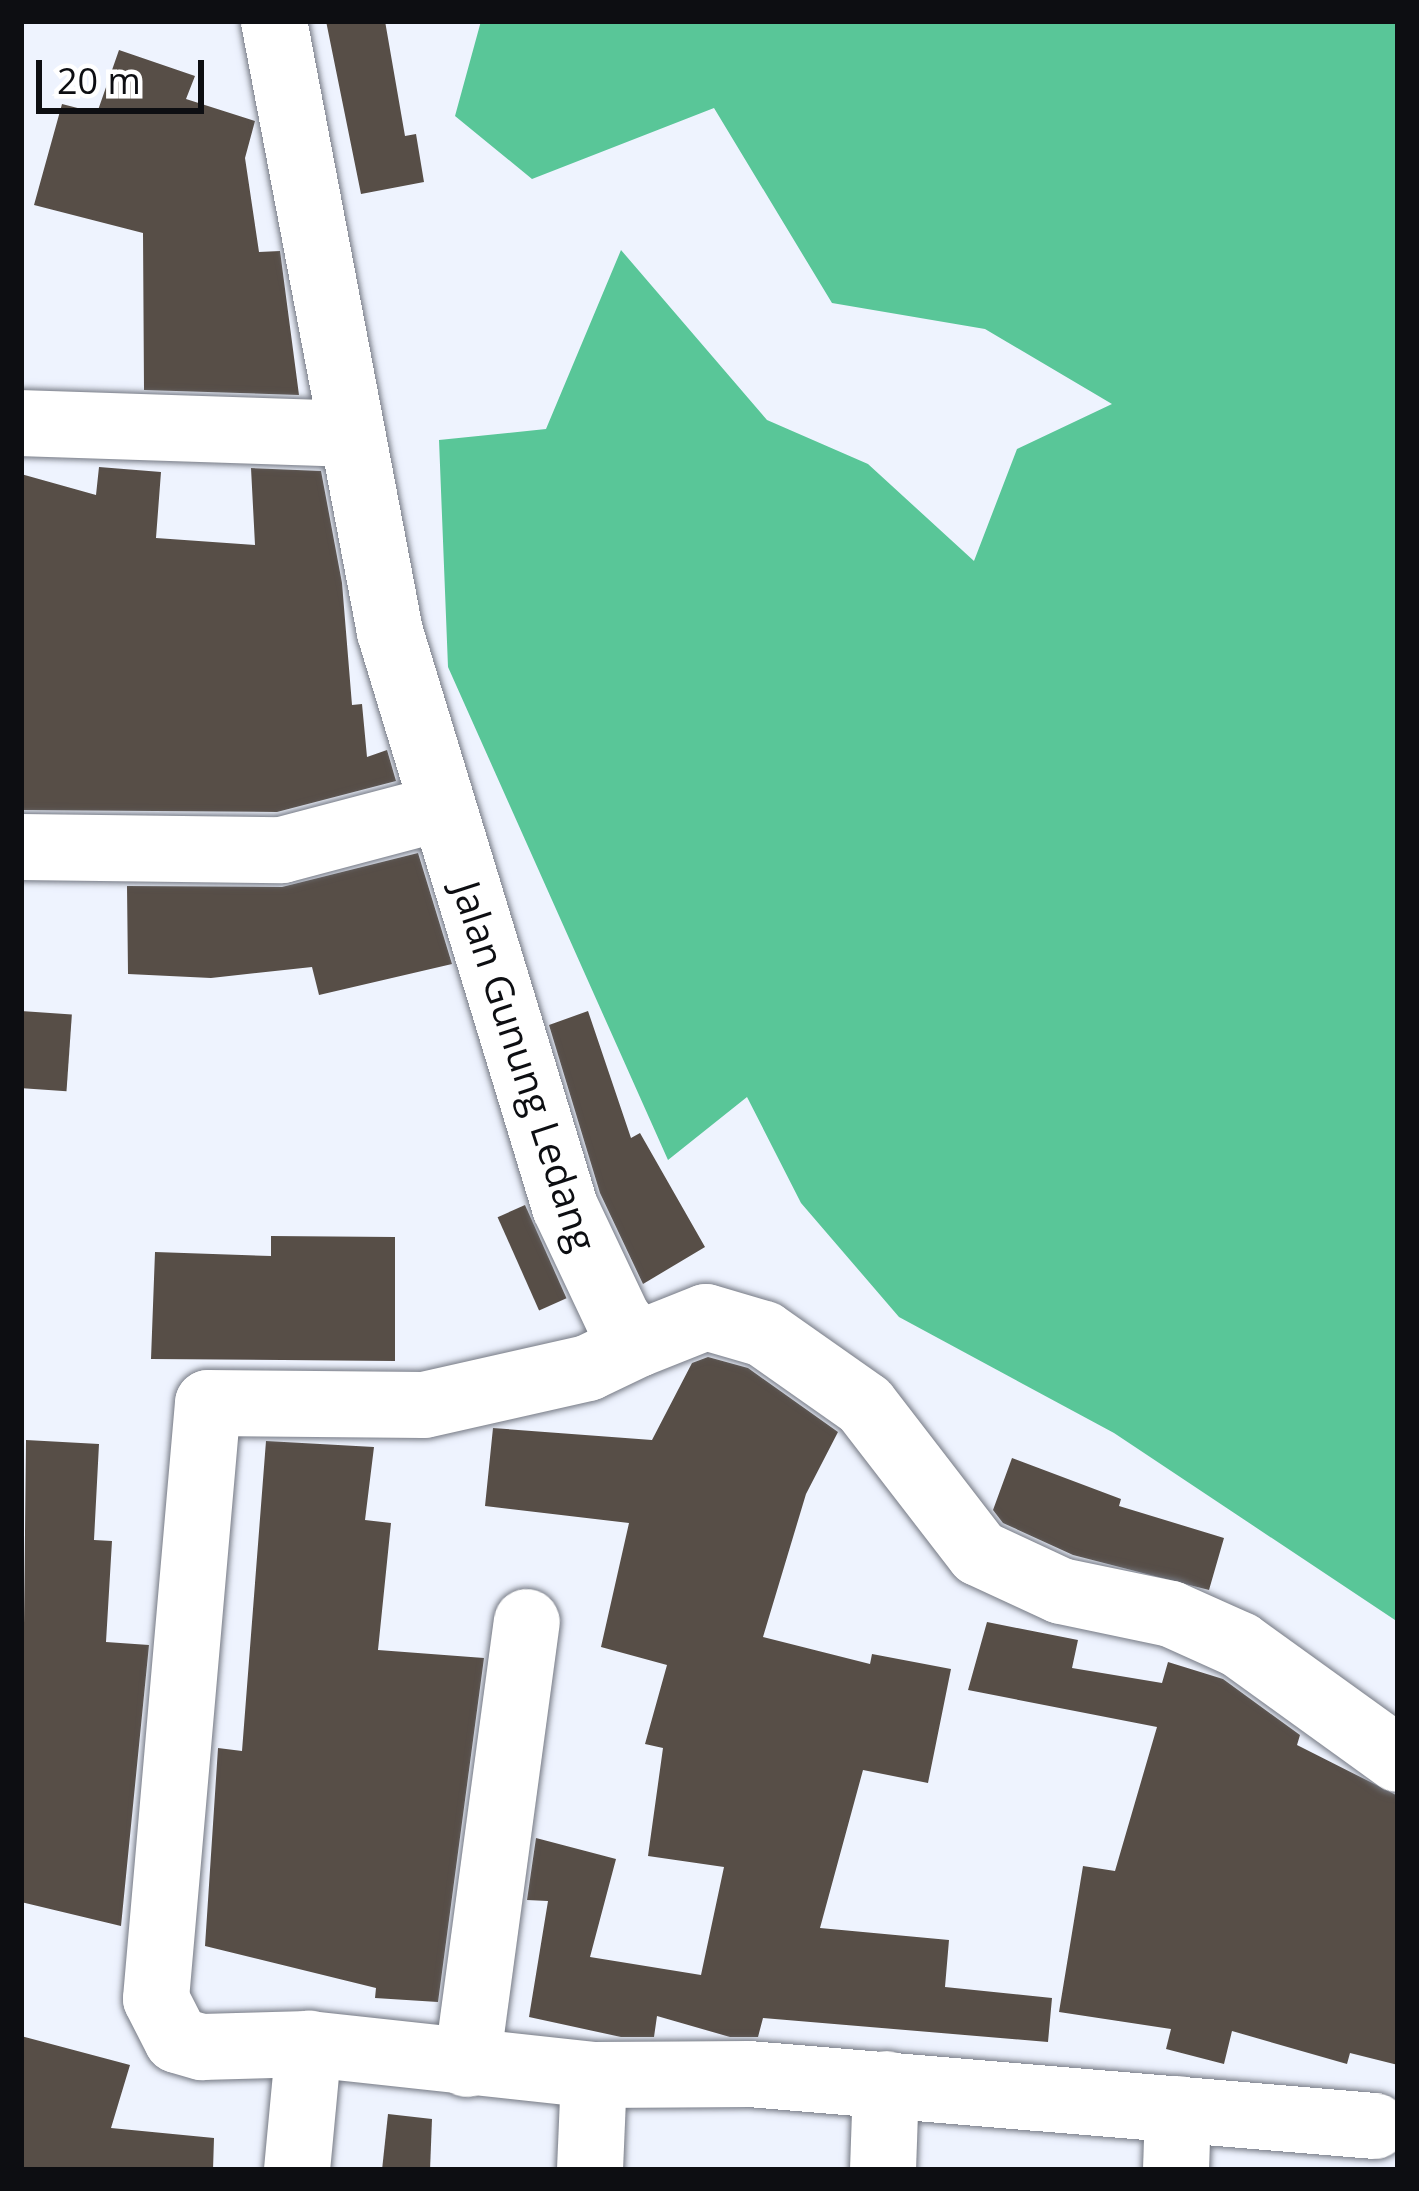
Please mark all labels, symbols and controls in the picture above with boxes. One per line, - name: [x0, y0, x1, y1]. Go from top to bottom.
- scale bar: [42, 36, 210, 110]
- text: 20 m: [57, 56, 141, 105]
- street label: Jalan Gunung Ledang: [443, 875, 607, 1257]

